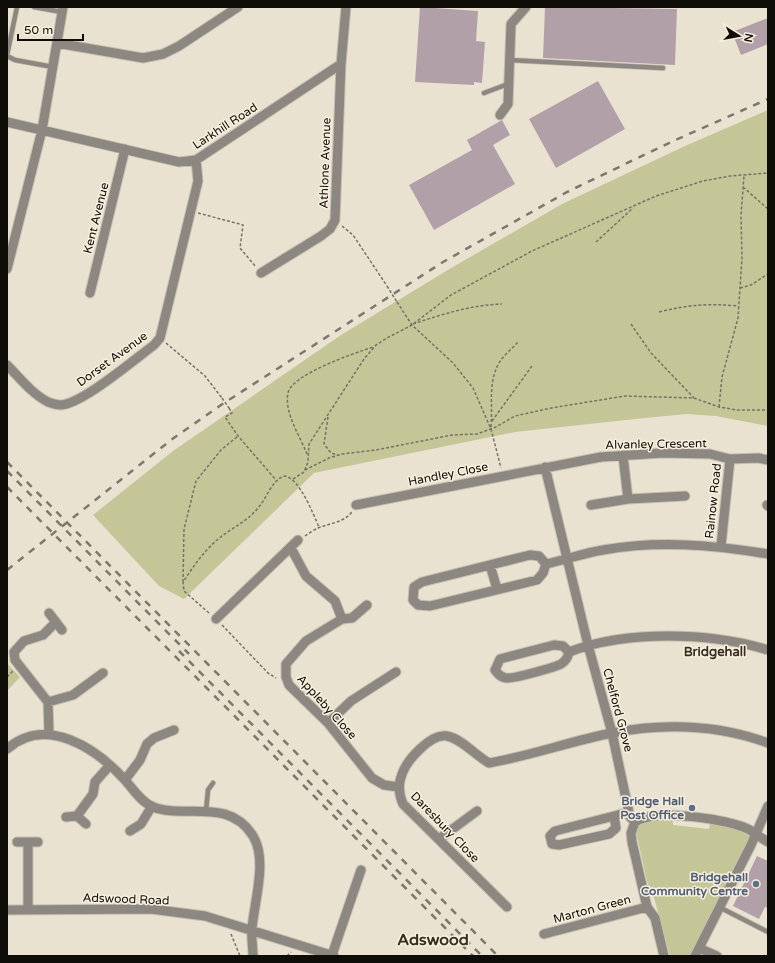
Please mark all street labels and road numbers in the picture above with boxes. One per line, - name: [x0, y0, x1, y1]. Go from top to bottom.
- street label: Larkhill Road: [190, 100, 260, 152]
- street label: Athlone Avenue: [316, 117, 334, 209]
- street label: Kent Avenue: [80, 181, 112, 255]
- street label: Dorset Avenue: [74, 329, 150, 389]
- street label: Alvanley Crescent: [605, 436, 707, 452]
- street label: Handley Close: [407, 459, 489, 489]
- street label: Rainow Road: [702, 463, 724, 539]
- street label: Chelford Grove: [600, 667, 636, 753]
- street label: Appleby Close: [294, 672, 360, 742]
- street label: Daresbury Close: [408, 789, 482, 865]
- street label: Adswood Road: [82, 890, 170, 908]
- street label: Marton Green: [552, 892, 632, 926]

